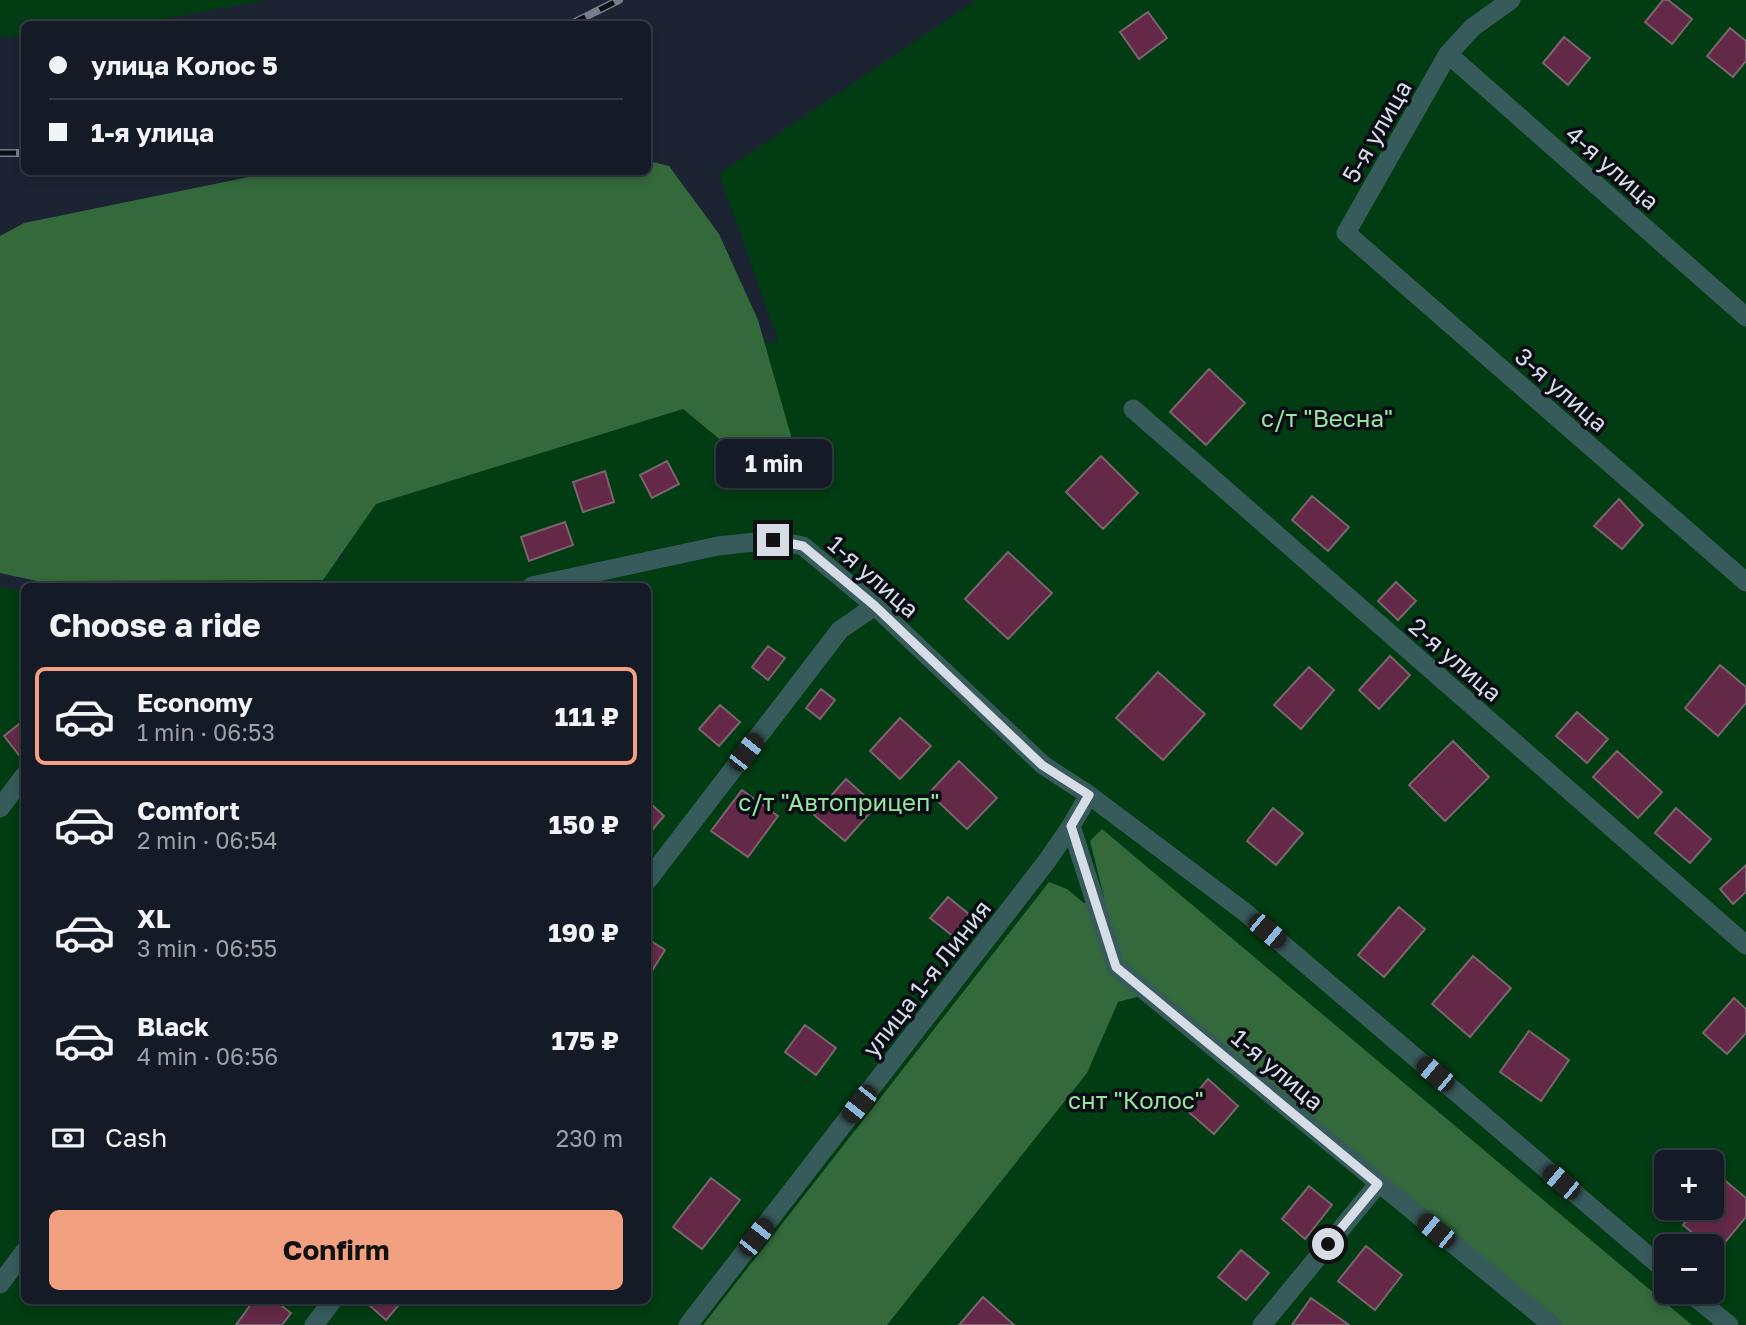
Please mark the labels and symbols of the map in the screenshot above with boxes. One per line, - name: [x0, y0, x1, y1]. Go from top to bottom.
- street label: 5-я улица: [1335, 75, 1417, 187]
- street label: 4-я улица: [1561, 119, 1665, 215]
- street label: 3-я улица: [1510, 341, 1614, 437]
- park label: с/т "Весна": [1261, 403, 1393, 432]
- callout: 1 min: [715, 438, 831, 488]
- route end: [757, 524, 789, 556]
- street label: 1-я улица: [823, 529, 925, 623]
- street label: 2-я улица: [1404, 611, 1508, 707]
- car: [725, 729, 768, 775]
- park label: с/т "Автоприцеп": [738, 787, 940, 816]
- street label: улица 1-я Линия: [856, 894, 996, 1062]
- car: [1245, 909, 1290, 953]
- street label: 1-я улица: [1226, 1022, 1330, 1116]
- car: [1413, 1052, 1458, 1096]
- car: [838, 1081, 881, 1127]
- park label: снт "Колос": [1068, 1085, 1204, 1114]
- car: [1539, 1160, 1584, 1204]
- car: [1414, 1210, 1459, 1252]
- car: [735, 1214, 778, 1260]
- route start: [1312, 1228, 1344, 1260]

